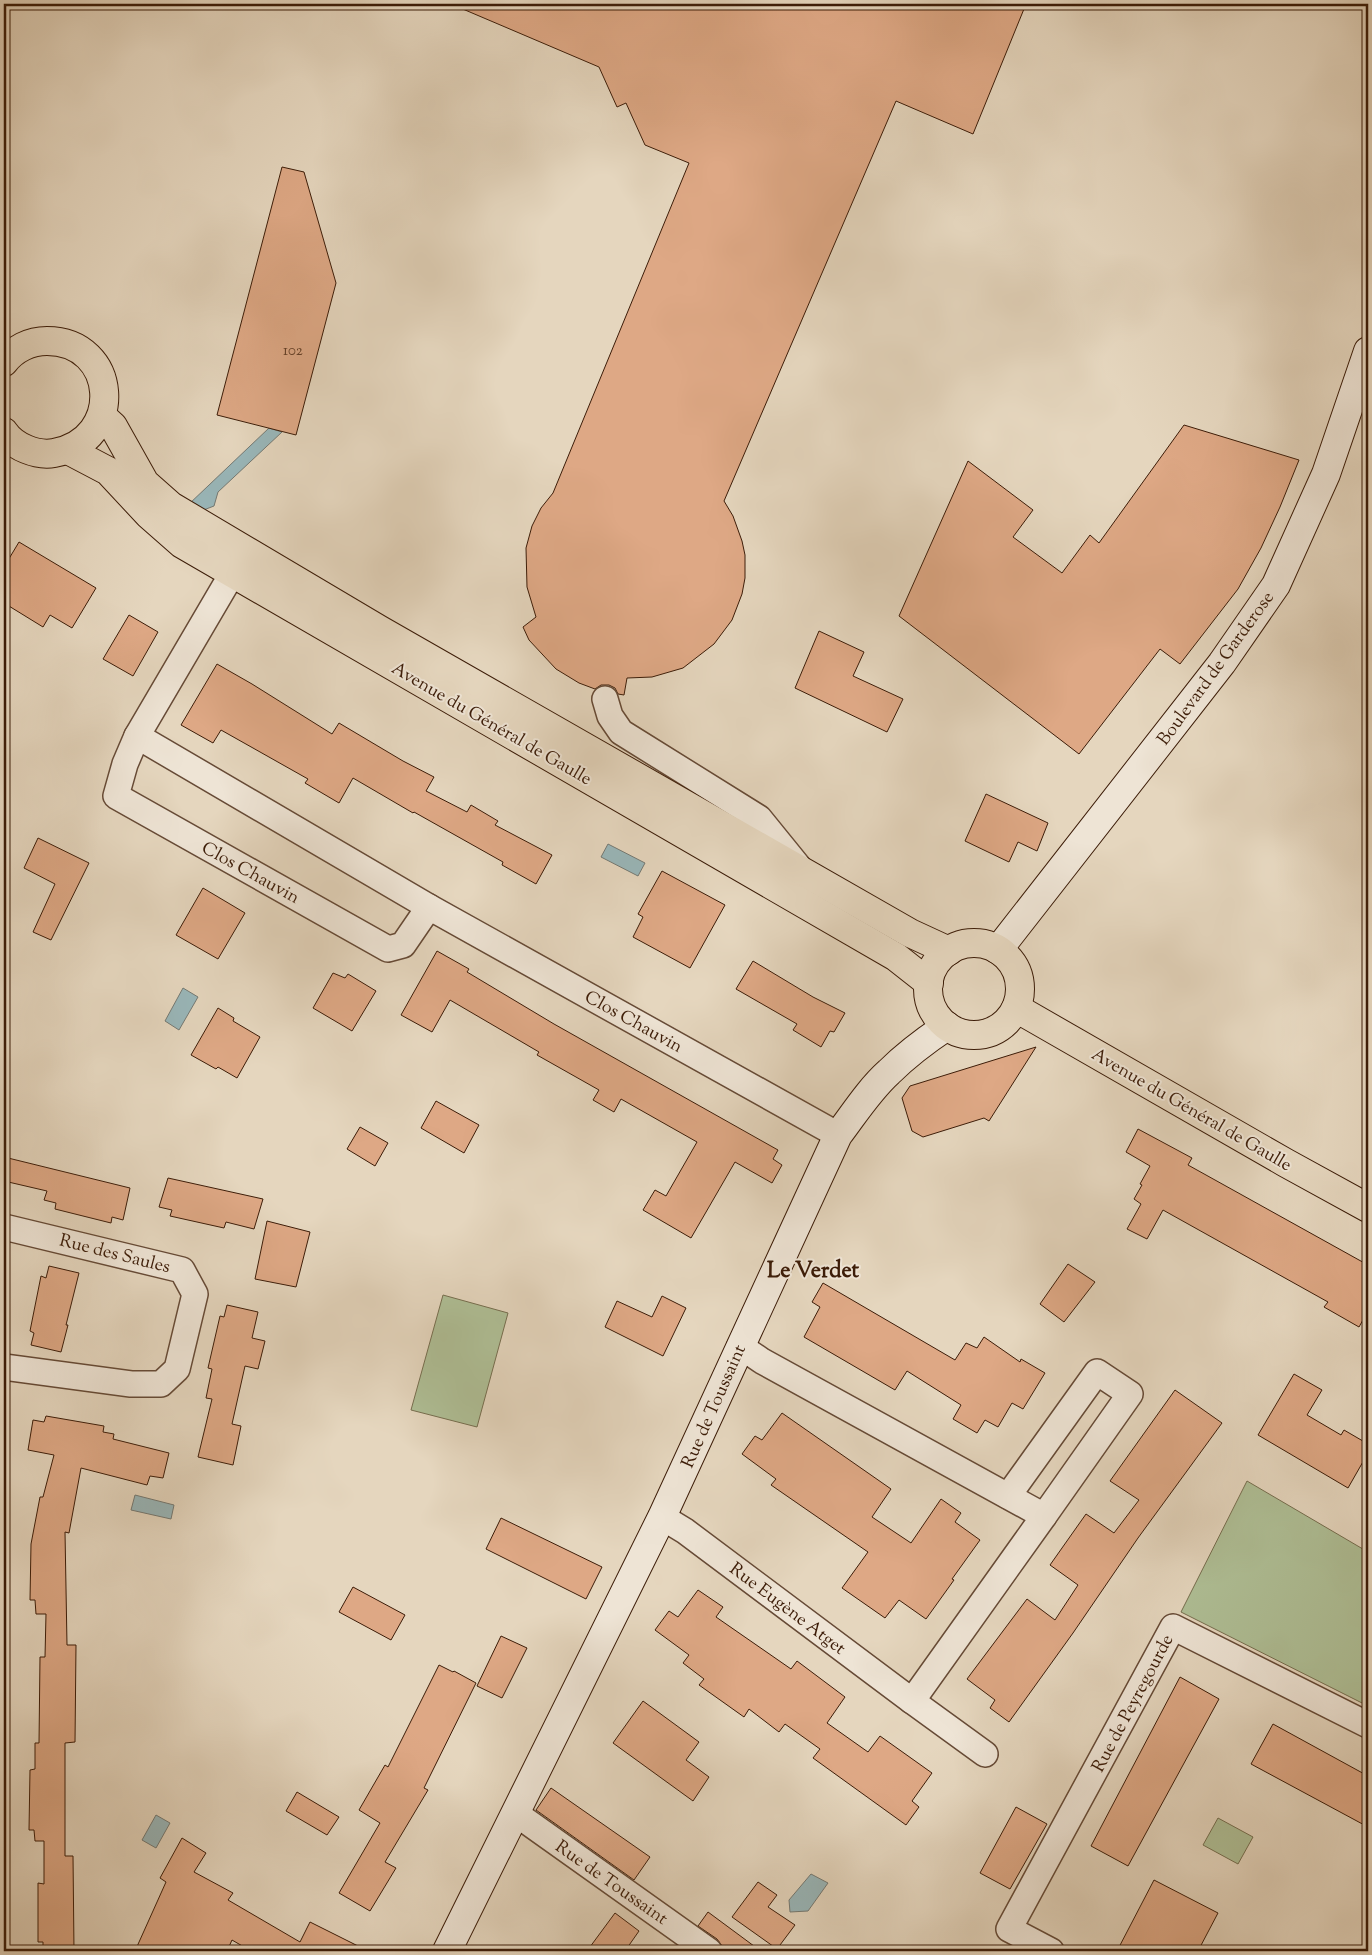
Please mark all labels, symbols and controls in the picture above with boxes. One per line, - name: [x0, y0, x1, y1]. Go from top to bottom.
- house number: 102: [283, 341, 303, 362]
- street label: Boulevard de Garderose: [1152, 587, 1281, 752]
- street label: Avenue du Général de Gaulle: [386, 657, 596, 793]
- street label: Clos Chauvin: [196, 836, 304, 912]
- street label: Clos Chauvin: [579, 985, 687, 1061]
- street label: Avenue du Général de Gaulle: [1086, 1043, 1296, 1179]
- street label: Rue des Saules: [56, 1229, 173, 1281]
- district label: Le Verdet: [767, 1256, 860, 1288]
- street label: Rue de Toussaint: [676, 1341, 754, 1473]
- street label: Rue Eugène Atget: [723, 1557, 850, 1662]
- street label: Rue de Peyregourde: [1086, 1630, 1181, 1778]
- street label: Rue de Toussaint: [549, 1835, 673, 1932]

